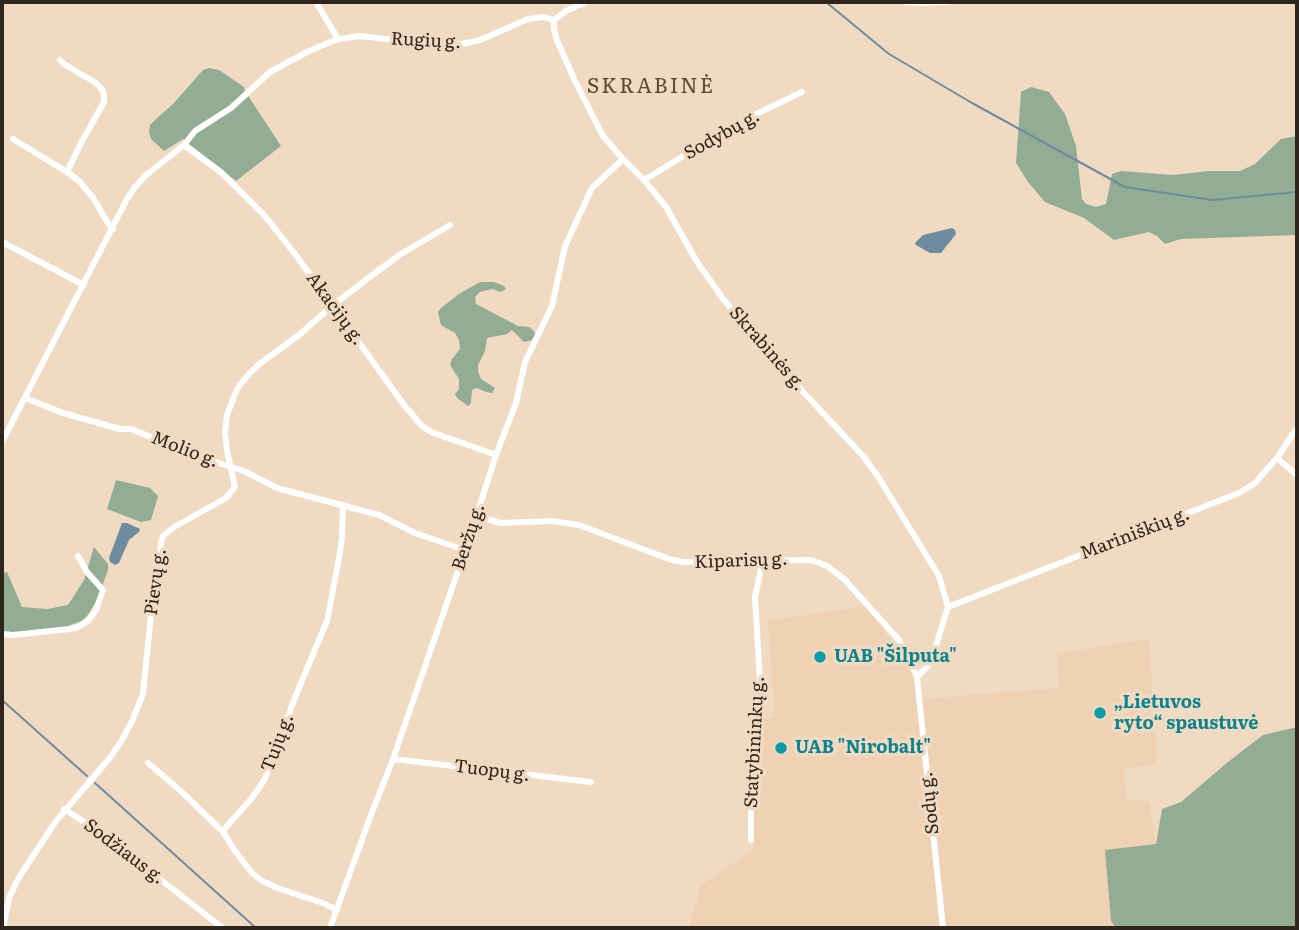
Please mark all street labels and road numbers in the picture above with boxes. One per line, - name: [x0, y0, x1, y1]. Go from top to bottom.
- street label: Rugių g.: [390, 28, 462, 54]
- street label: Sodybų g.: [680, 105, 764, 165]
- street label: Akacijų g.: [301, 268, 369, 350]
- street label: Skrabinės g.: [724, 302, 810, 396]
- street label: Molio g.: [148, 427, 222, 473]
- street label: Beržų g.: [448, 501, 490, 573]
- street label: Mariniškių g.: [1077, 503, 1193, 565]
- street label: Pievų g.: [141, 547, 171, 617]
- street label: Kiparisų g.: [694, 549, 788, 573]
- street label: Statybininkų g.: [741, 675, 769, 809]
- street label: Tujų g.: [257, 711, 299, 775]
- street label: Tuopų g.: [453, 756, 531, 786]
- street label: Sodų g.: [916, 771, 944, 835]
- street label: Sodžiaus g.: [79, 815, 169, 889]

